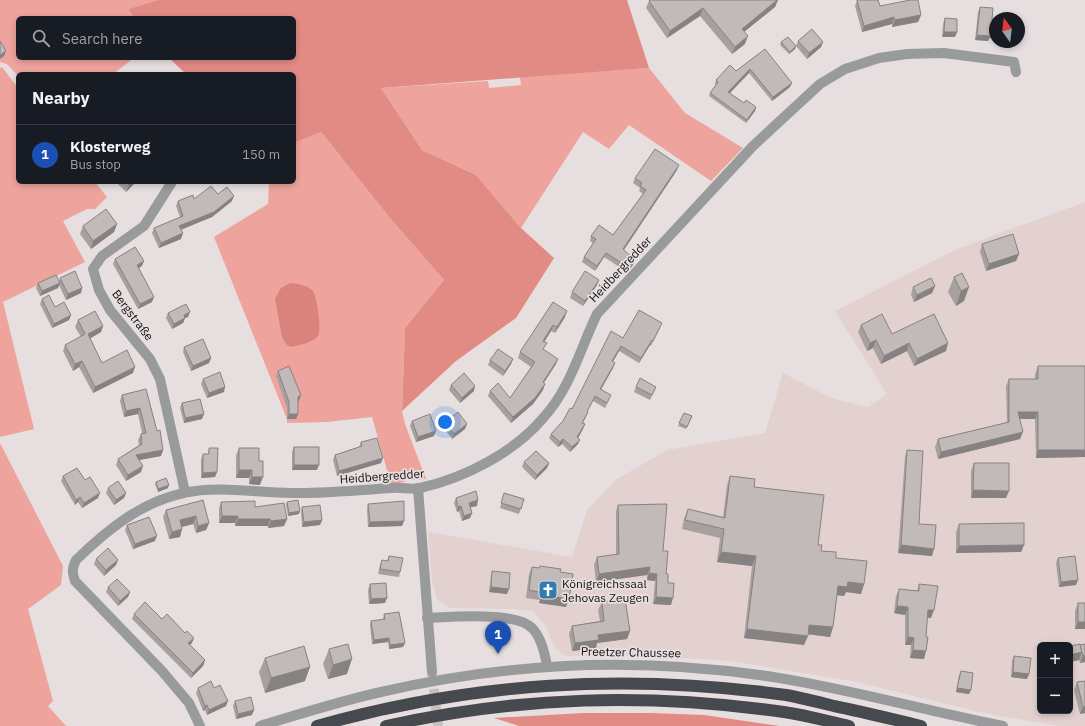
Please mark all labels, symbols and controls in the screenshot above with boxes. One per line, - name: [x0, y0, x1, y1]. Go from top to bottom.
- north arrow: [989, 12, 1025, 48]
- search box: [16, 16, 296, 60]
- icon: search: [30, 27, 52, 49]
- text: Search here: [62, 29, 142, 48]
- text: Nearby: [32, 87, 90, 109]
- text: Klosterweg: [70, 137, 150, 156]
- text: 1: [41, 146, 49, 163]
- text: 150 m: [242, 146, 280, 163]
- text: Bus stop: [70, 156, 121, 173]
- street label: Heidbergredder: [586, 232, 655, 305]
- street label: Bergstraße: [109, 287, 157, 344]
- your location: [435, 412, 455, 432]
- street label: Heidbergredder: [339, 466, 425, 486]
- place label: Königreichssaal Jehovas Zeugen: [562, 576, 649, 605]
- church icon: Königreichssaal Jehovas Zeugen: [537, 579, 559, 601]
- pin: 1: [485, 621, 511, 654]
- map controls: [1037, 642, 1073, 714]
- button: +: [1037, 642, 1073, 678]
- street label: Preetzer Chaussee: [581, 644, 682, 660]
- button: −: [1037, 678, 1073, 714]

